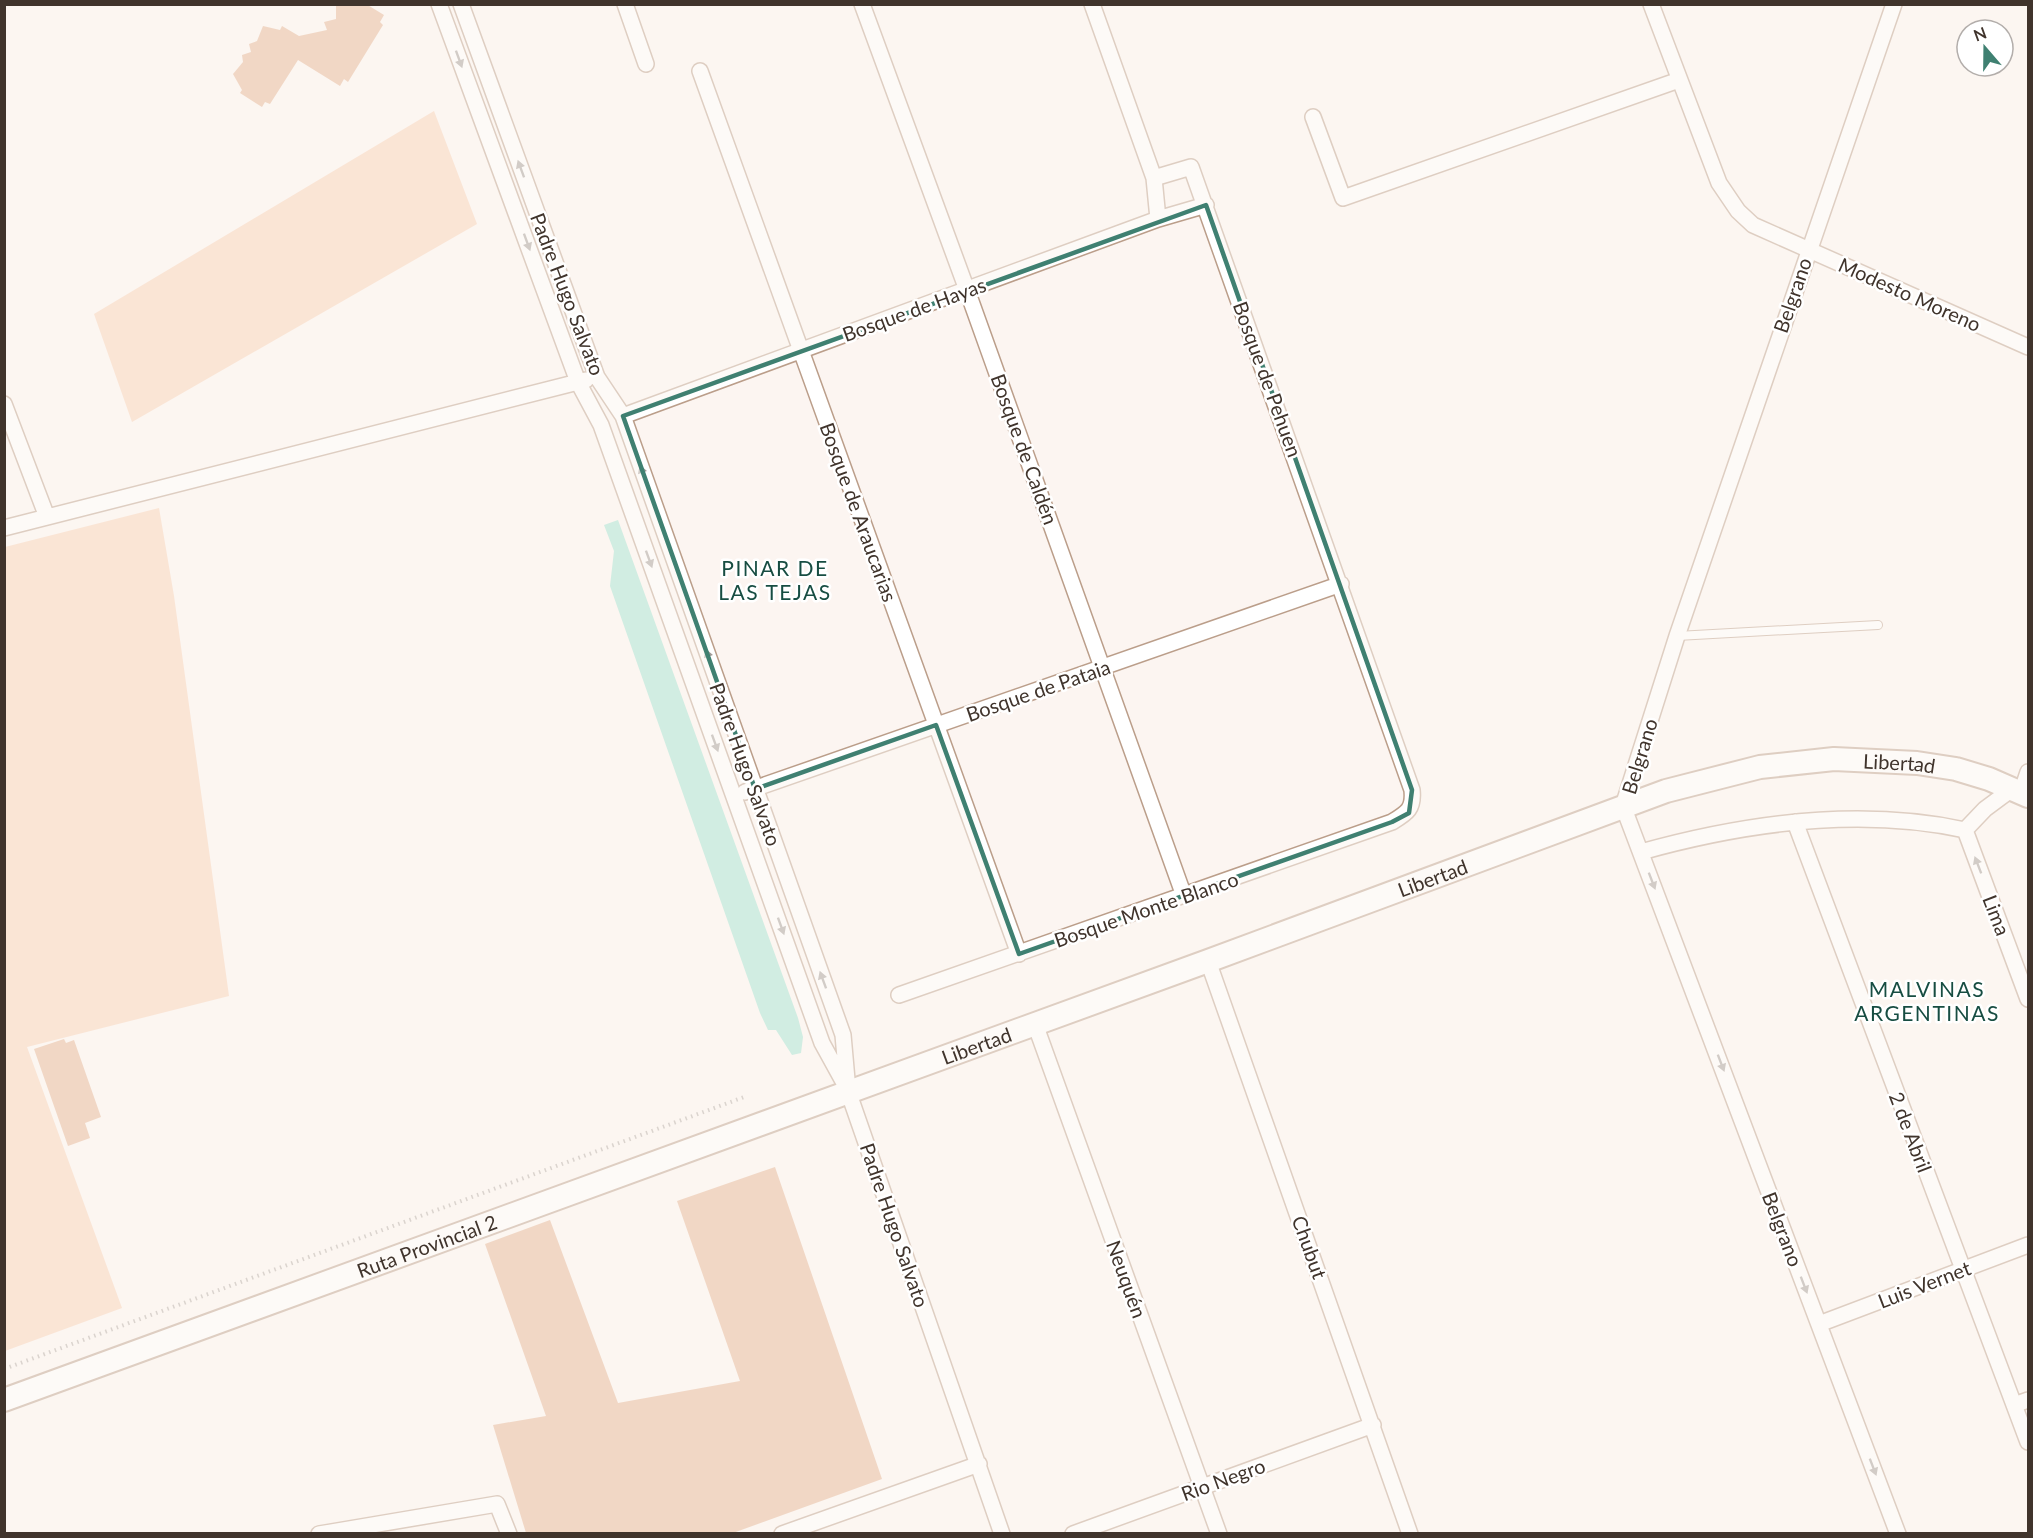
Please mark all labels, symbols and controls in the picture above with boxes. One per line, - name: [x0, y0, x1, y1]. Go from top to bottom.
- north arrow: [1955, 18, 2015, 78]
- text: N: [1971, 22, 1989, 44]
- one-way arrow: [455, 51, 465, 69]
- one-way arrow: [516, 160, 526, 178]
- street label: Padre Hugo Salvato: [526, 209, 610, 379]
- one-way arrow: [522, 234, 532, 252]
- street label: Modesto Moreno: [1835, 252, 1985, 336]
- street label: Belgrano: [1768, 254, 1816, 336]
- street label: Bosque de Hayas: [839, 272, 989, 346]
- street label: Bosque de Pehuen: [1229, 298, 1307, 460]
- street label: Bosque de Caldén: [987, 370, 1063, 528]
- street label: Bosque de Araucarias: [815, 419, 903, 605]
- one-way arrow: [638, 465, 648, 483]
- one-way arrow: [645, 550, 655, 568]
- district label: PINAR DE LAS TEJAS: [718, 555, 832, 604]
- one-way arrow: [703, 649, 713, 667]
- street label: Bosque de Pataia: [963, 654, 1113, 726]
- street label: Padre Hugo Salvato: [705, 679, 787, 849]
- street label: Belgrano: [1616, 715, 1662, 797]
- one-way arrow: [711, 734, 721, 752]
- street label: Libertad: [1863, 748, 1937, 778]
- street label: Libertad: [1394, 854, 1471, 902]
- one-way arrow: [1973, 856, 1983, 874]
- street label: Bosque Monte Blanco: [1051, 866, 1241, 952]
- one-way arrow: [1647, 872, 1657, 890]
- street label: Lima: [1978, 891, 2016, 939]
- one-way arrow: [776, 917, 786, 935]
- one-way arrow: [818, 971, 828, 989]
- district label: MALVINAS ARGENTINAS: [1854, 976, 2000, 1025]
- street label: Libertad: [938, 1022, 1015, 1069]
- one-way arrow: [1717, 1054, 1726, 1072]
- street label: 2 de Abril: [1885, 1088, 1937, 1176]
- street label: Padre Hugo Salvato: [856, 1140, 934, 1310]
- street label: Belgrano: [1758, 1188, 1808, 1270]
- street label: Ruta Provincial 2: [353, 1209, 500, 1282]
- street label: Chubut: [1288, 1212, 1332, 1282]
- street label: Neuquén: [1102, 1237, 1152, 1321]
- street label: Luis Vernet: [1874, 1255, 1974, 1313]
- one-way arrow: [1800, 1276, 1810, 1294]
- street label: Rio Negro: [1178, 1453, 1268, 1505]
- one-way arrow: [1869, 1458, 1879, 1476]

